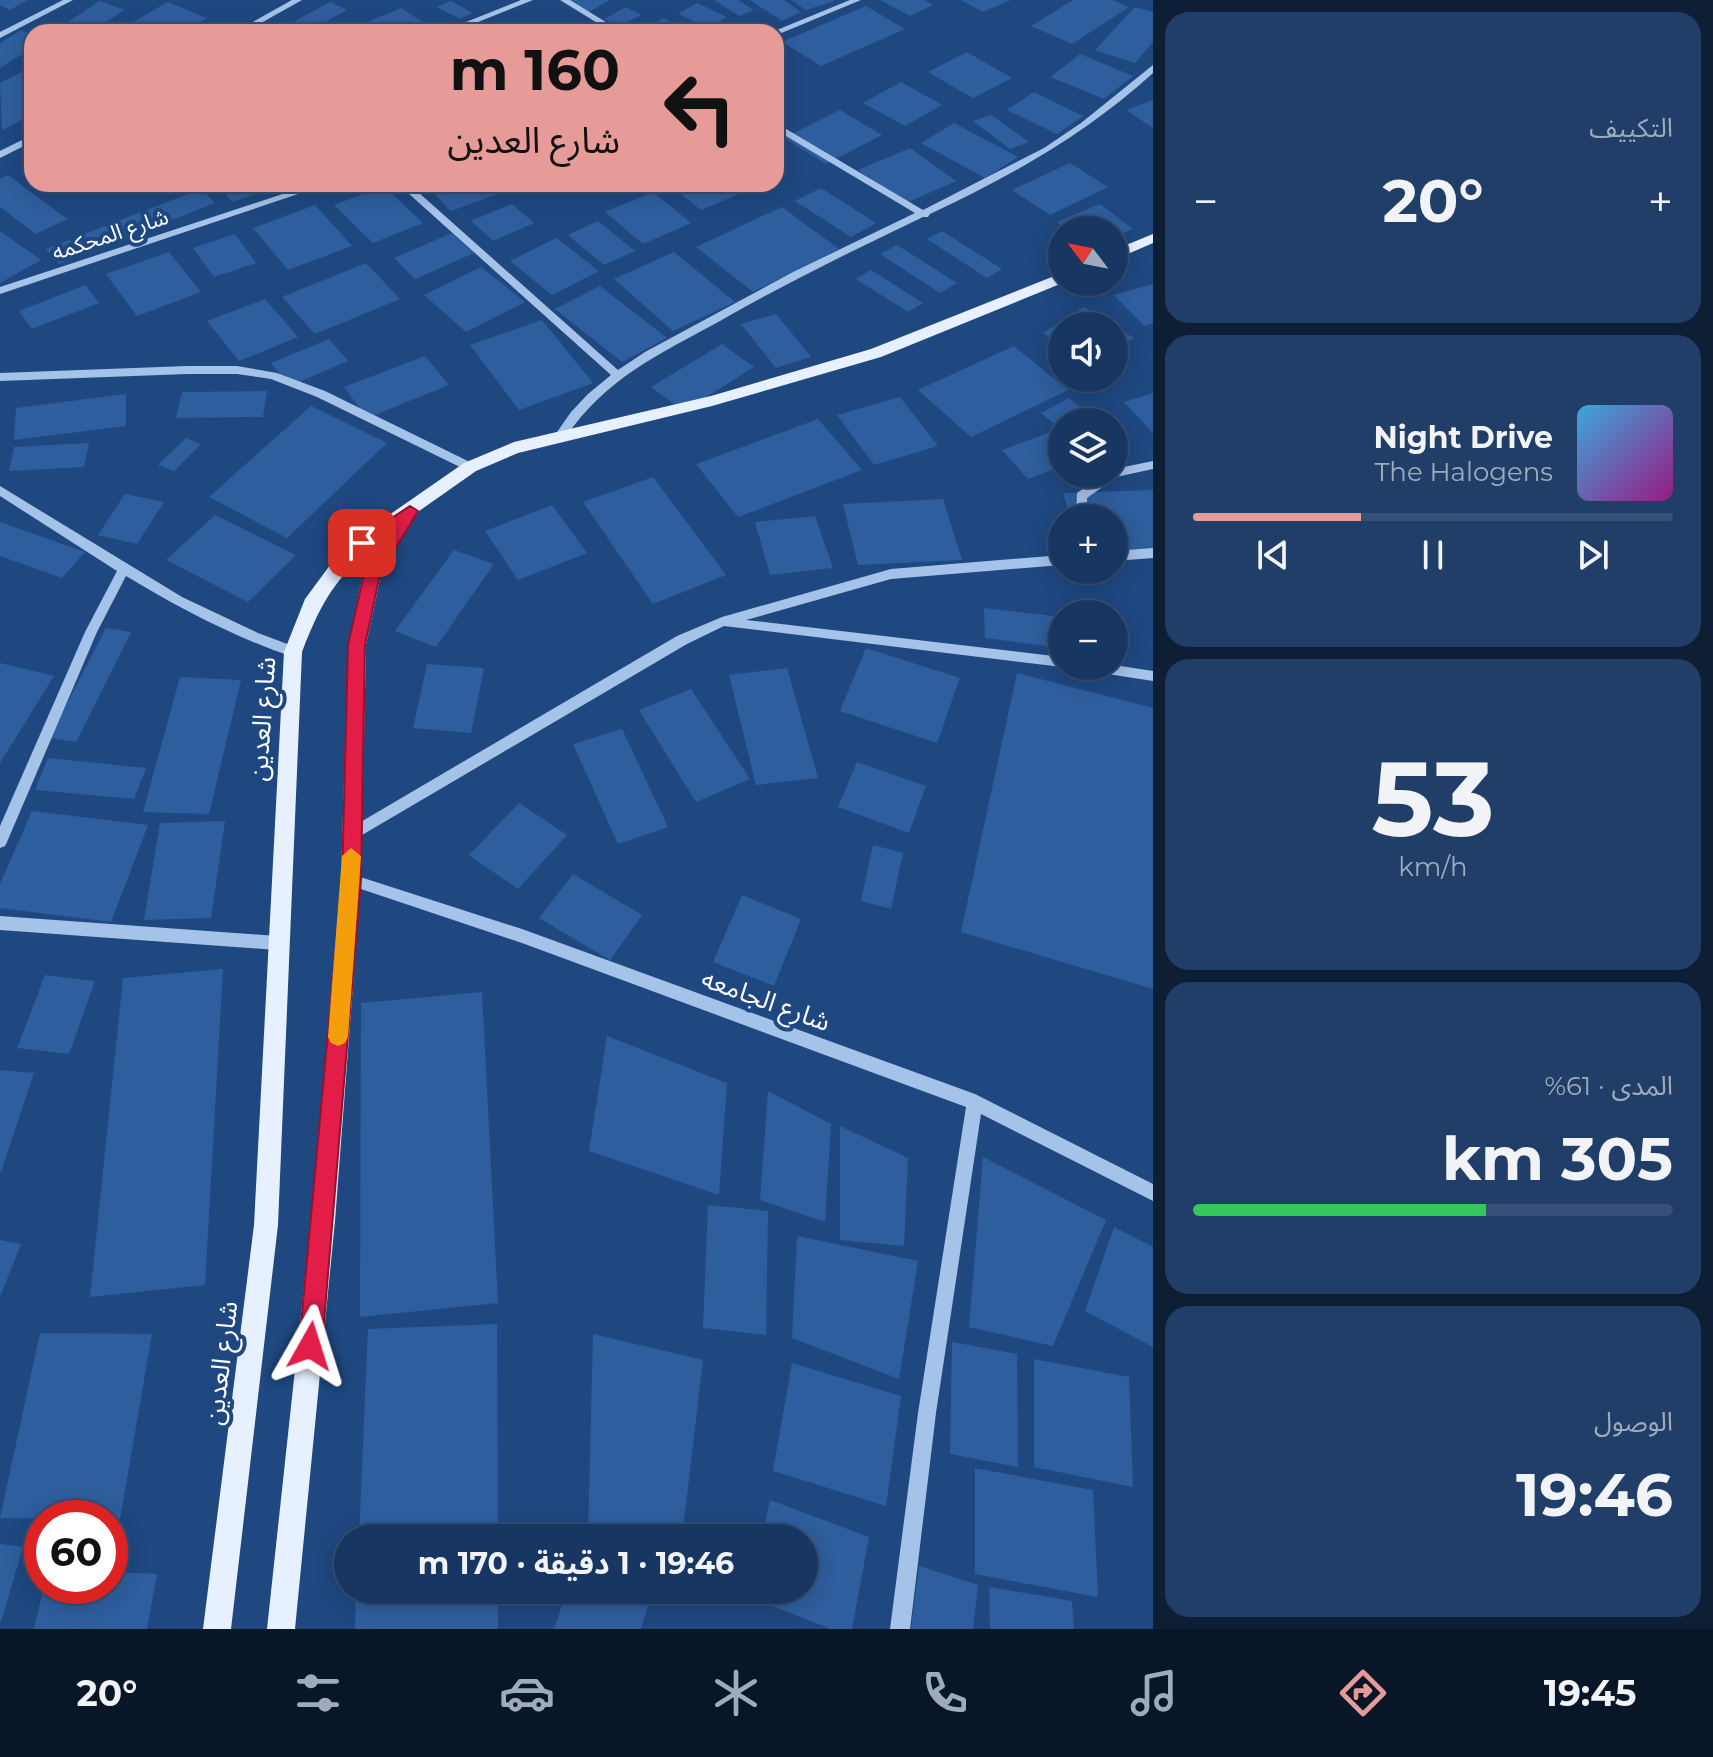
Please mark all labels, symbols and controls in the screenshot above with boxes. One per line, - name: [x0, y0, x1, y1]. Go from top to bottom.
- text: 160 m: [450, 36, 620, 104]
- icon: left: [648, 56, 752, 160]
- text: التكييف: [1589, 112, 1673, 144]
- text: شارع العدين: [448, 118, 620, 162]
- text: 20°: [1382, 164, 1484, 237]
- text: −: [1193, 174, 1218, 228]
- text: +: [1648, 174, 1673, 228]
- street label: شارع المحكمه: [48, 203, 173, 269]
- north arrow: [1048, 216, 1128, 296]
- map controls: [1048, 216, 1128, 680]
- button: sound: [1048, 312, 1128, 392]
- button: layers: [1048, 408, 1128, 488]
- text: Night Drive: [1373, 419, 1553, 456]
- text: The Halogens: [1374, 456, 1553, 488]
- button: +: [1048, 504, 1128, 584]
- pin: [328, 509, 396, 577]
- icon: arrive: [340, 521, 384, 565]
- icon: previous: [1251, 533, 1295, 577]
- icon: pause: [1411, 533, 1455, 577]
- icon: next: [1571, 533, 1615, 577]
- button: −: [1048, 600, 1128, 680]
- street label: شارع العدين: [242, 656, 285, 782]
- text: 53: [1372, 735, 1494, 862]
- text: km/h: [1398, 851, 1468, 883]
- street label: شارع الجامعه: [696, 962, 835, 1041]
- text: المدى · 61%: [1544, 1070, 1673, 1102]
- text: 305 km: [1442, 1122, 1673, 1195]
- street label: شارع العدين: [198, 1299, 247, 1427]
- position arrow: [268, 1304, 352, 1388]
- text: الوصول: [1594, 1406, 1673, 1438]
- text: 19:46: [1516, 1458, 1673, 1531]
- speed limit sign: 60: [24, 1500, 128, 1604]
- text: 19:46 · 1 دقيقة · 170 m: [418, 1545, 734, 1582]
- icon: filters: [290, 1665, 346, 1721]
- icon: car: [499, 1665, 555, 1721]
- icon: climate: [708, 1665, 764, 1721]
- icon: phone: [917, 1665, 973, 1721]
- icon: music: [1126, 1665, 1182, 1721]
- icon: directions: [1335, 1665, 1391, 1721]
- text: 20°: [77, 1671, 137, 1715]
- text: 19:45: [1544, 1671, 1637, 1715]

